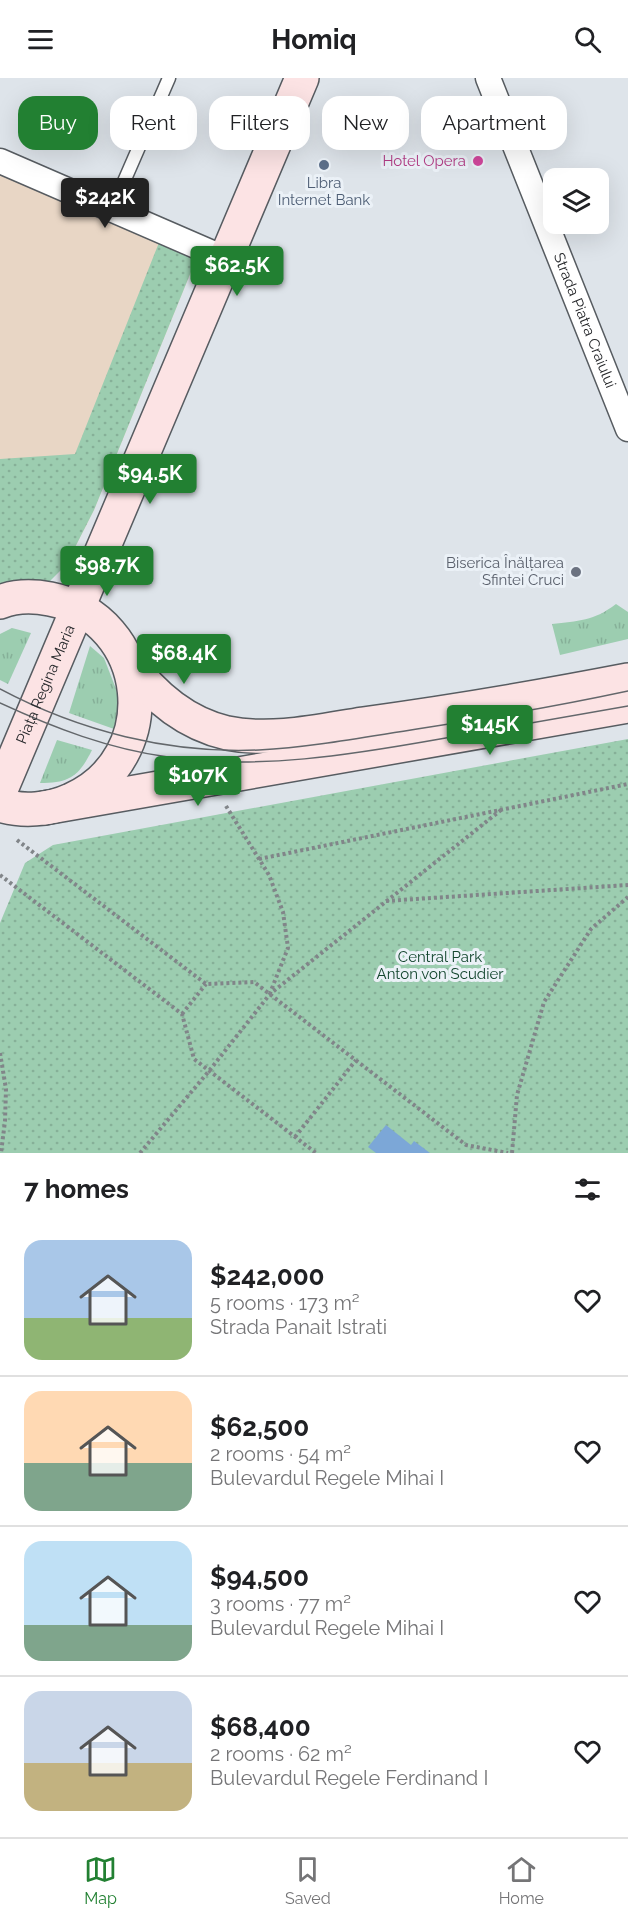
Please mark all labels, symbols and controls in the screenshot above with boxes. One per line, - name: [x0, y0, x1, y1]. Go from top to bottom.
- icon: menu: [24, 23, 57, 56]
- icon: search: [571, 23, 604, 56]
- text: Homiq: [271, 24, 357, 55]
- chip: Buy: [18, 96, 98, 150]
- chip: Rent: [110, 96, 197, 150]
- chip: Filters: [209, 96, 310, 150]
- chip: New: [322, 96, 409, 150]
- chip: Apartment: [421, 96, 567, 150]
- place label: Hotel Opera: [382, 152, 466, 170]
- marker: Hotel Opera: [471, 154, 485, 168]
- marker: Libra Internet Bank: [317, 158, 331, 172]
- map controls: [543, 168, 609, 234]
- button: layers: [543, 168, 609, 234]
- place label: Libra Internet Bank: [278, 174, 370, 209]
- pin: $242K: [63, 178, 147, 229]
- text: $242K: [75, 185, 135, 209]
- pin: $62.5K: [188, 246, 286, 297]
- street label: Strada Piatra Craiului: [550, 250, 620, 391]
- text: $62.5K: [204, 253, 270, 277]
- pin: $94.5K: [101, 454, 199, 505]
- text: $94.5K: [118, 461, 182, 485]
- pin: $98.7K: [58, 546, 156, 597]
- text: $98.7K: [74, 553, 140, 577]
- place label: Biserica Înălțarea Sfintei Cruci: [446, 554, 564, 589]
- marker: Biserica Înălțarea Sfintei Cruci: [569, 565, 583, 579]
- street label: Piața Regina Maria: [12, 622, 79, 746]
- pin: $68.4K: [135, 634, 233, 685]
- text: $68.4K: [151, 641, 217, 665]
- pin: $145K: [448, 705, 532, 756]
- text: $145K: [461, 712, 519, 736]
- pin: $107K: [156, 756, 240, 807]
- text: $107K: [168, 763, 228, 787]
- park label: Central Park Anton von Scudier: [377, 948, 504, 983]
- icon: filters: [571, 1173, 604, 1206]
- text: 7 homes: [24, 1174, 129, 1204]
- text: $242,000: [210, 1261, 325, 1291]
- icon: home: [72, 1264, 144, 1336]
- icon: heart: [571, 1284, 604, 1317]
- text: 5 rooms · 173 m²: [210, 1291, 360, 1315]
- text: Strada Panait Istrati: [210, 1315, 387, 1339]
- text: $62,500: [210, 1412, 309, 1442]
- icon: home: [72, 1415, 144, 1487]
- icon: heart: [571, 1435, 604, 1468]
- text: 2 rooms · 54 m²: [210, 1442, 351, 1466]
- text: Bulevardul Regele Mihai I: [210, 1466, 444, 1490]
- text: $94,500: [210, 1562, 309, 1592]
- icon: home: [72, 1565, 144, 1637]
- icon: heart: [571, 1585, 604, 1618]
- text: 3 rooms · 77 m²: [210, 1592, 351, 1616]
- text: Bulevardul Regele Mihai I: [210, 1616, 444, 1640]
- text: $68,400: [210, 1712, 311, 1742]
- icon: home: [72, 1715, 144, 1787]
- icon: heart: [571, 1735, 604, 1768]
- text: 2 rooms · 62 m²: [210, 1742, 352, 1766]
- text: Bulevardul Regele Ferdinand I: [210, 1766, 488, 1790]
- tab: Map: [84, 1853, 117, 1908]
- tab: Saved: [285, 1853, 331, 1908]
- tab: Home: [499, 1853, 544, 1908]

